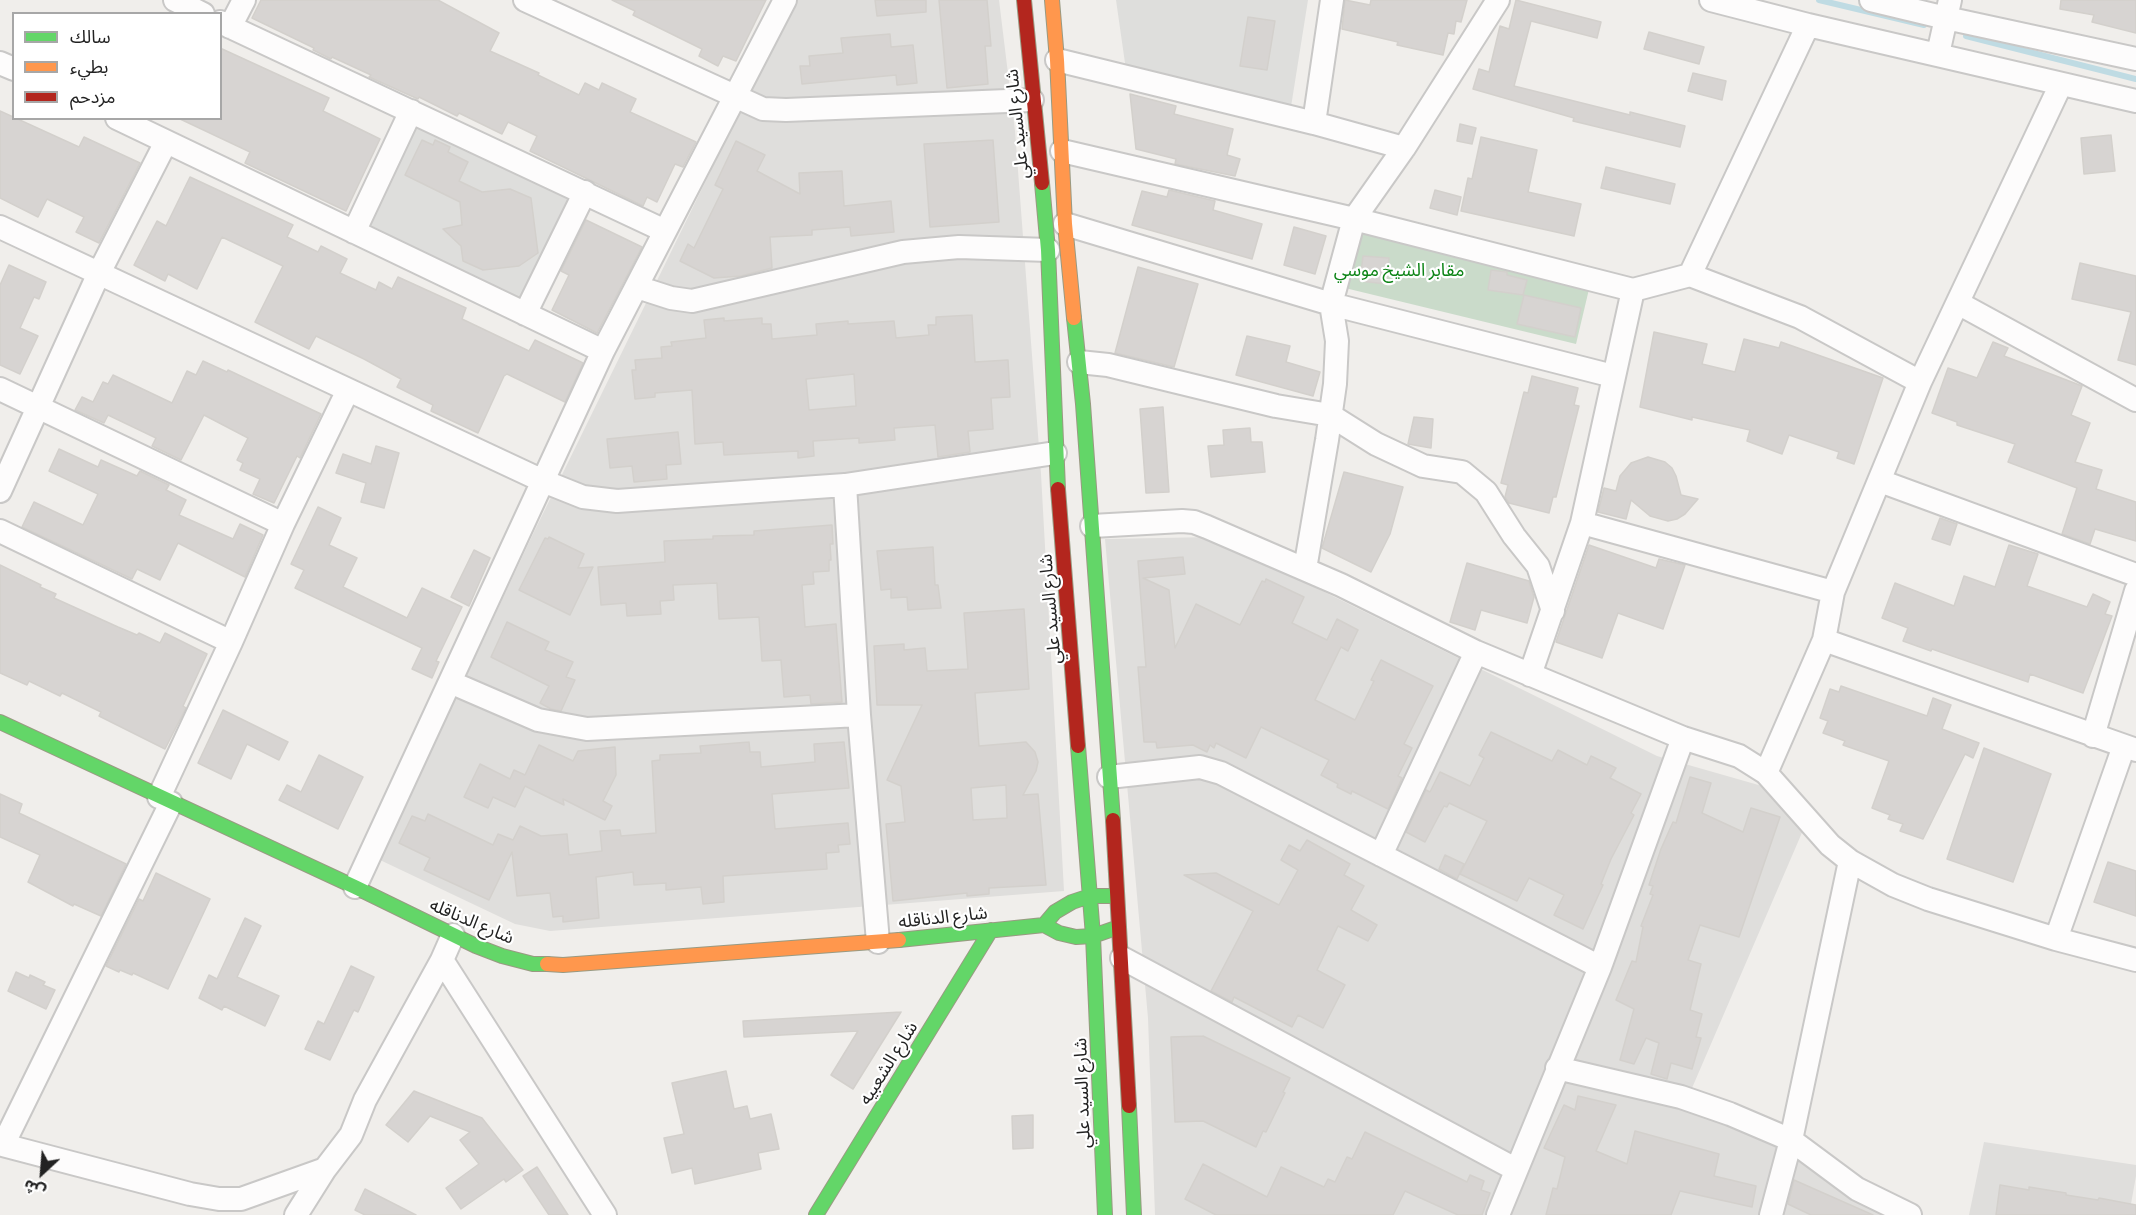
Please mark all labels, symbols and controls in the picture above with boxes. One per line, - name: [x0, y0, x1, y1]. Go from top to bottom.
- legend: [12, 12, 222, 120]
- text: سالك: [70, 25, 111, 47]
- text: بطيء: [70, 55, 108, 77]
- street label: شارع السيد علي: [1000, 68, 1034, 180]
- text: مزدحم: [70, 85, 115, 107]
- park label: مقابر الشيخ موسي: [1334, 259, 1464, 281]
- street label: شارع السيد علي: [1034, 553, 1066, 665]
- street label: شارع الدناقله: [427, 894, 517, 948]
- street label: شارع الدناقله: [897, 902, 989, 932]
- street label: شارع الشعبيه: [854, 1017, 922, 1109]
- street label: شارع السيد علي: [1069, 1037, 1095, 1149]
- north arrow: [12, 1143, 72, 1203]
- text: ش: [20, 1176, 48, 1203]

